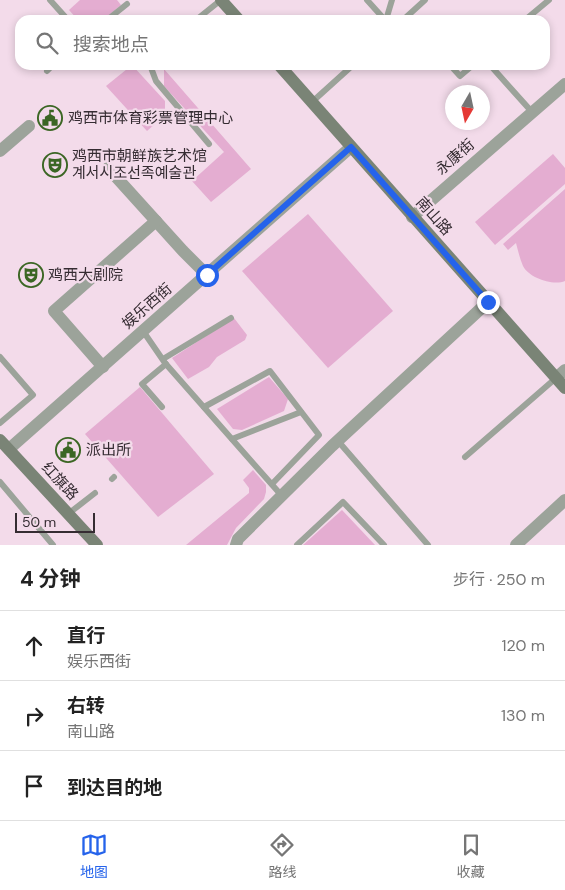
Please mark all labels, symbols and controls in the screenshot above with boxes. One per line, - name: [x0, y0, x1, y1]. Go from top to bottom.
- search box: [15, 15, 550, 70]
- icon: search: [33, 29, 61, 57]
- text: 搜索地点: [73, 32, 149, 57]
- north arrow: [445, 85, 490, 130]
- public building icon: 鸡西市体育彩票管理中心: [37, 105, 63, 131]
- place label: 鸡西市体育彩票管理中心: [68, 108, 233, 128]
- street label: 永康街: [431, 135, 479, 179]
- place label: 鸡西市朝鲜族艺术馆 계서시조선족예술관: [72, 146, 207, 183]
- theatre icon: 鸡西市朝鲜族艺术馆 계서시조선족예술관: [42, 152, 68, 178]
- street label: 南山路: [412, 193, 456, 239]
- theatre icon: 鸡西大剧院: [18, 262, 44, 288]
- route start: [196, 264, 219, 287]
- place label: 鸡西大剧院: [48, 265, 123, 285]
- street label: 娱乐西街: [118, 279, 176, 333]
- route end: [477, 291, 500, 314]
- public building icon: 派出所: [55, 437, 81, 463]
- place label: 派出所: [86, 440, 131, 460]
- street label: 红旗路: [37, 458, 83, 504]
- scale bar: [15, 510, 95, 533]
- text: 50 m: [22, 513, 56, 531]
- text: 4 分钟: [20, 565, 81, 593]
- text: 步行 · 250 m: [453, 569, 545, 590]
- text: 直行: [67, 623, 105, 648]
- icon: ahead: [20, 632, 48, 660]
- text: 120 m: [501, 635, 545, 656]
- text: 娱乐西街: [67, 651, 131, 672]
- text: 右转: [67, 693, 105, 718]
- icon: right: [20, 702, 48, 730]
- text: 130 m: [501, 705, 545, 726]
- text: 南山路: [67, 721, 115, 742]
- icon: arrive: [20, 772, 48, 800]
- text: 到达目的地: [67, 775, 162, 800]
- tab: 地图: [80, 831, 108, 881]
- tab: 路线: [268, 831, 296, 881]
- tab: 收藏: [457, 831, 485, 881]

